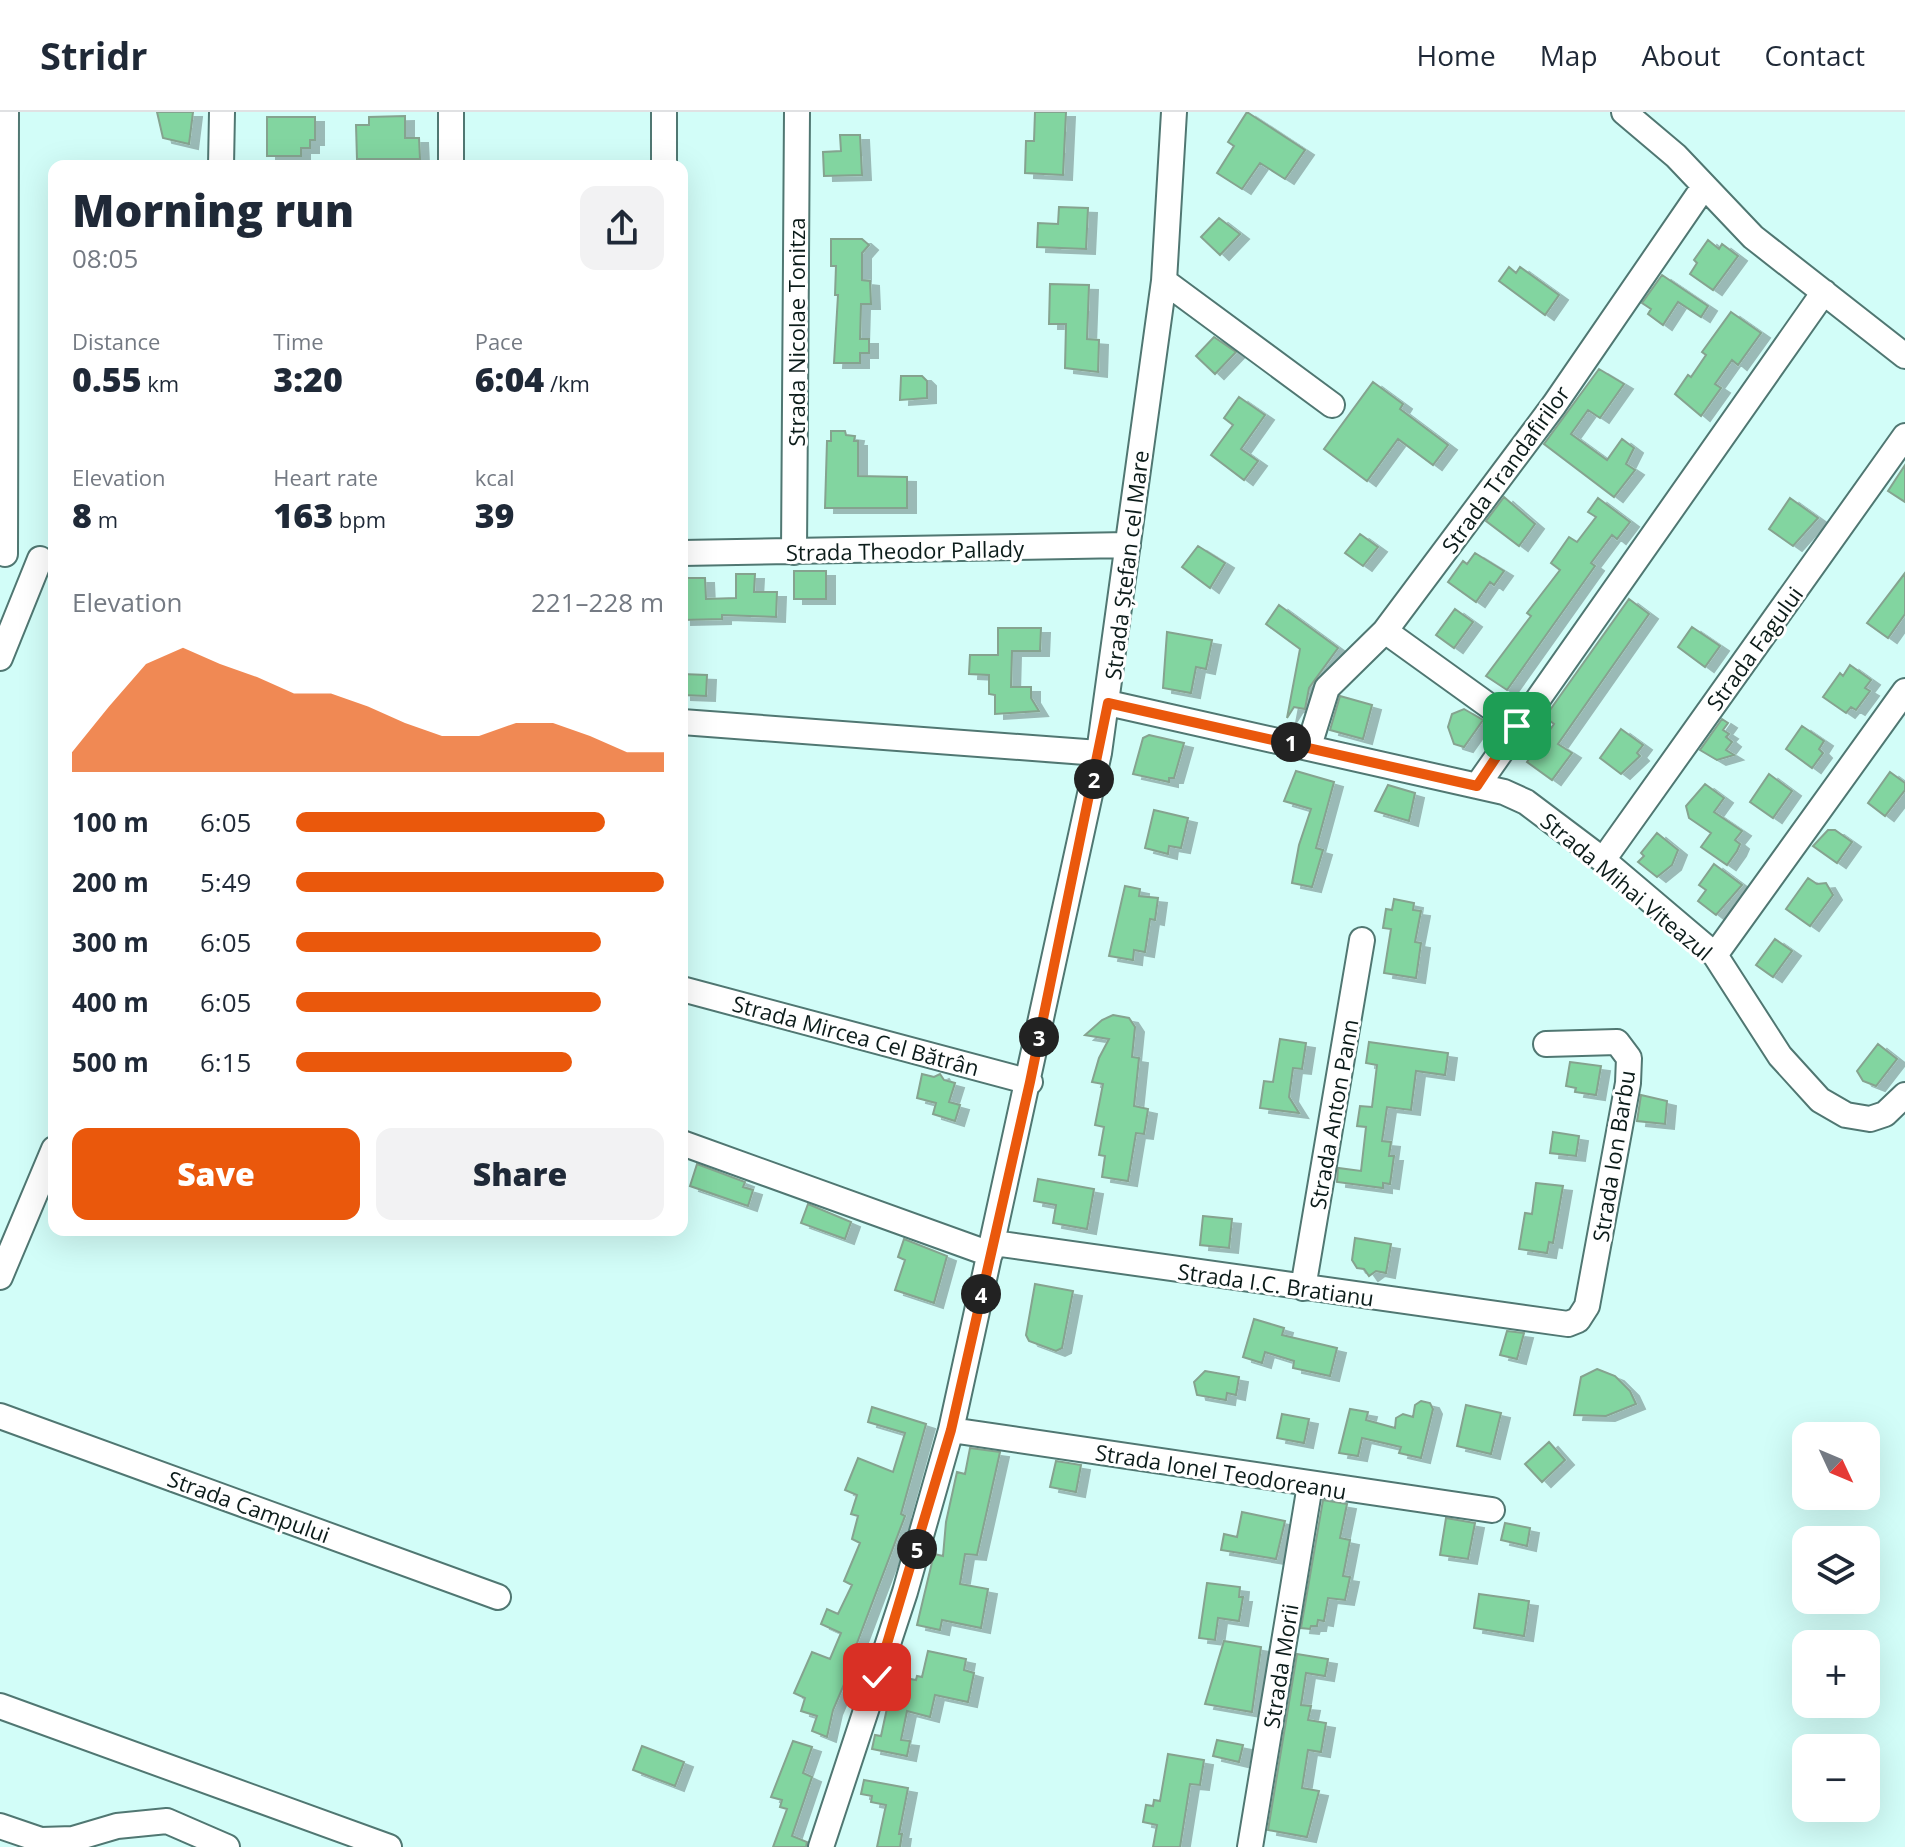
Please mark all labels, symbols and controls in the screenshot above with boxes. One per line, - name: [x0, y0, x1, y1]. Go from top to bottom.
- text: Stridr: [40, 29, 148, 81]
- text: Home: [1417, 36, 1496, 74]
- text: Map: [1540, 36, 1598, 74]
- text: About: [1642, 36, 1720, 74]
- text: Contact: [1764, 36, 1865, 74]
- text: Morning run: [72, 180, 354, 240]
- button: share: [580, 186, 664, 270]
- street label: Strada Nicolae Tonitza: [781, 217, 811, 447]
- text: 08:05: [72, 240, 138, 276]
- text: Distance: [72, 326, 160, 356]
- text: Time: [273, 326, 324, 356]
- text: Pace: [475, 326, 523, 356]
- text: 0.55: [72, 356, 142, 402]
- text: 3:20: [273, 356, 343, 402]
- text: 6:04: [475, 356, 544, 402]
- text: km: [142, 368, 179, 398]
- text: /km: [544, 368, 590, 398]
- street label: Strada Trandafirilor: [1434, 379, 1576, 559]
- street label: Strada Ștefan cel Mare: [1097, 448, 1155, 682]
- text: Elevation: [72, 462, 165, 492]
- text: Heart rate: [273, 462, 378, 492]
- text: kcal: [475, 462, 515, 492]
- text: 8: [72, 492, 92, 538]
- text: 163: [273, 492, 333, 538]
- text: 39: [475, 492, 515, 538]
- text: m: [92, 504, 118, 534]
- text: bpm: [333, 504, 386, 534]
- street label: Strada Theodor Pallady: [786, 533, 1025, 567]
- street label: Strada Fagului: [1699, 580, 1809, 716]
- text: Elevation: [72, 584, 182, 620]
- text: 221–228 m: [531, 584, 664, 620]
- pin: [1483, 692, 1551, 760]
- icon: arrive: [1495, 704, 1539, 748]
- pin: 1: [1271, 722, 1311, 762]
- text: 1: [1285, 727, 1297, 757]
- pin: 2: [1074, 759, 1114, 799]
- text: 2: [1088, 764, 1100, 794]
- text: 100 m: [72, 804, 149, 840]
- text: 6:05: [200, 804, 251, 840]
- street label: Strada Mihai Viteazul: [1535, 805, 1719, 967]
- text: 200 m: [72, 864, 149, 900]
- text: 5:49: [200, 864, 251, 900]
- text: 300 m: [72, 924, 149, 960]
- text: 6:05: [200, 924, 251, 960]
- text: 400 m: [72, 984, 149, 1020]
- text: 6:05: [200, 984, 251, 1020]
- street label: Strada Mircea Cel Bătrân: [729, 988, 983, 1082]
- pin: 3: [1019, 1017, 1059, 1057]
- street label: Strada Anton Pann: [1302, 1017, 1364, 1211]
- text: 3: [1033, 1022, 1045, 1052]
- text: 500 m: [72, 1044, 149, 1080]
- text: 6:15: [200, 1044, 251, 1080]
- street label: Strada Ion Barbu: [1585, 1068, 1641, 1244]
- button: Save: [72, 1128, 360, 1220]
- button: Share: [376, 1128, 664, 1220]
- street label: Strada I.C. Bratianu: [1176, 1255, 1376, 1313]
- pin: 4: [961, 1274, 1001, 1314]
- text: 4: [975, 1279, 987, 1309]
- north arrow: [1792, 1422, 1880, 1510]
- map controls: [1792, 1422, 1880, 1822]
- street label: Strada Ionel Teodoreanu: [1093, 1436, 1349, 1506]
- street label: Strada Campului: [164, 1463, 334, 1549]
- button: layers: [1792, 1526, 1880, 1614]
- pin: 5: [897, 1529, 937, 1569]
- text: 5: [911, 1534, 923, 1564]
- street label: Strada Morii: [1255, 1602, 1305, 1730]
- button: +: [1792, 1630, 1880, 1718]
- pin: [843, 1643, 911, 1711]
- icon: check: [855, 1655, 899, 1699]
- button: −: [1792, 1734, 1880, 1822]

